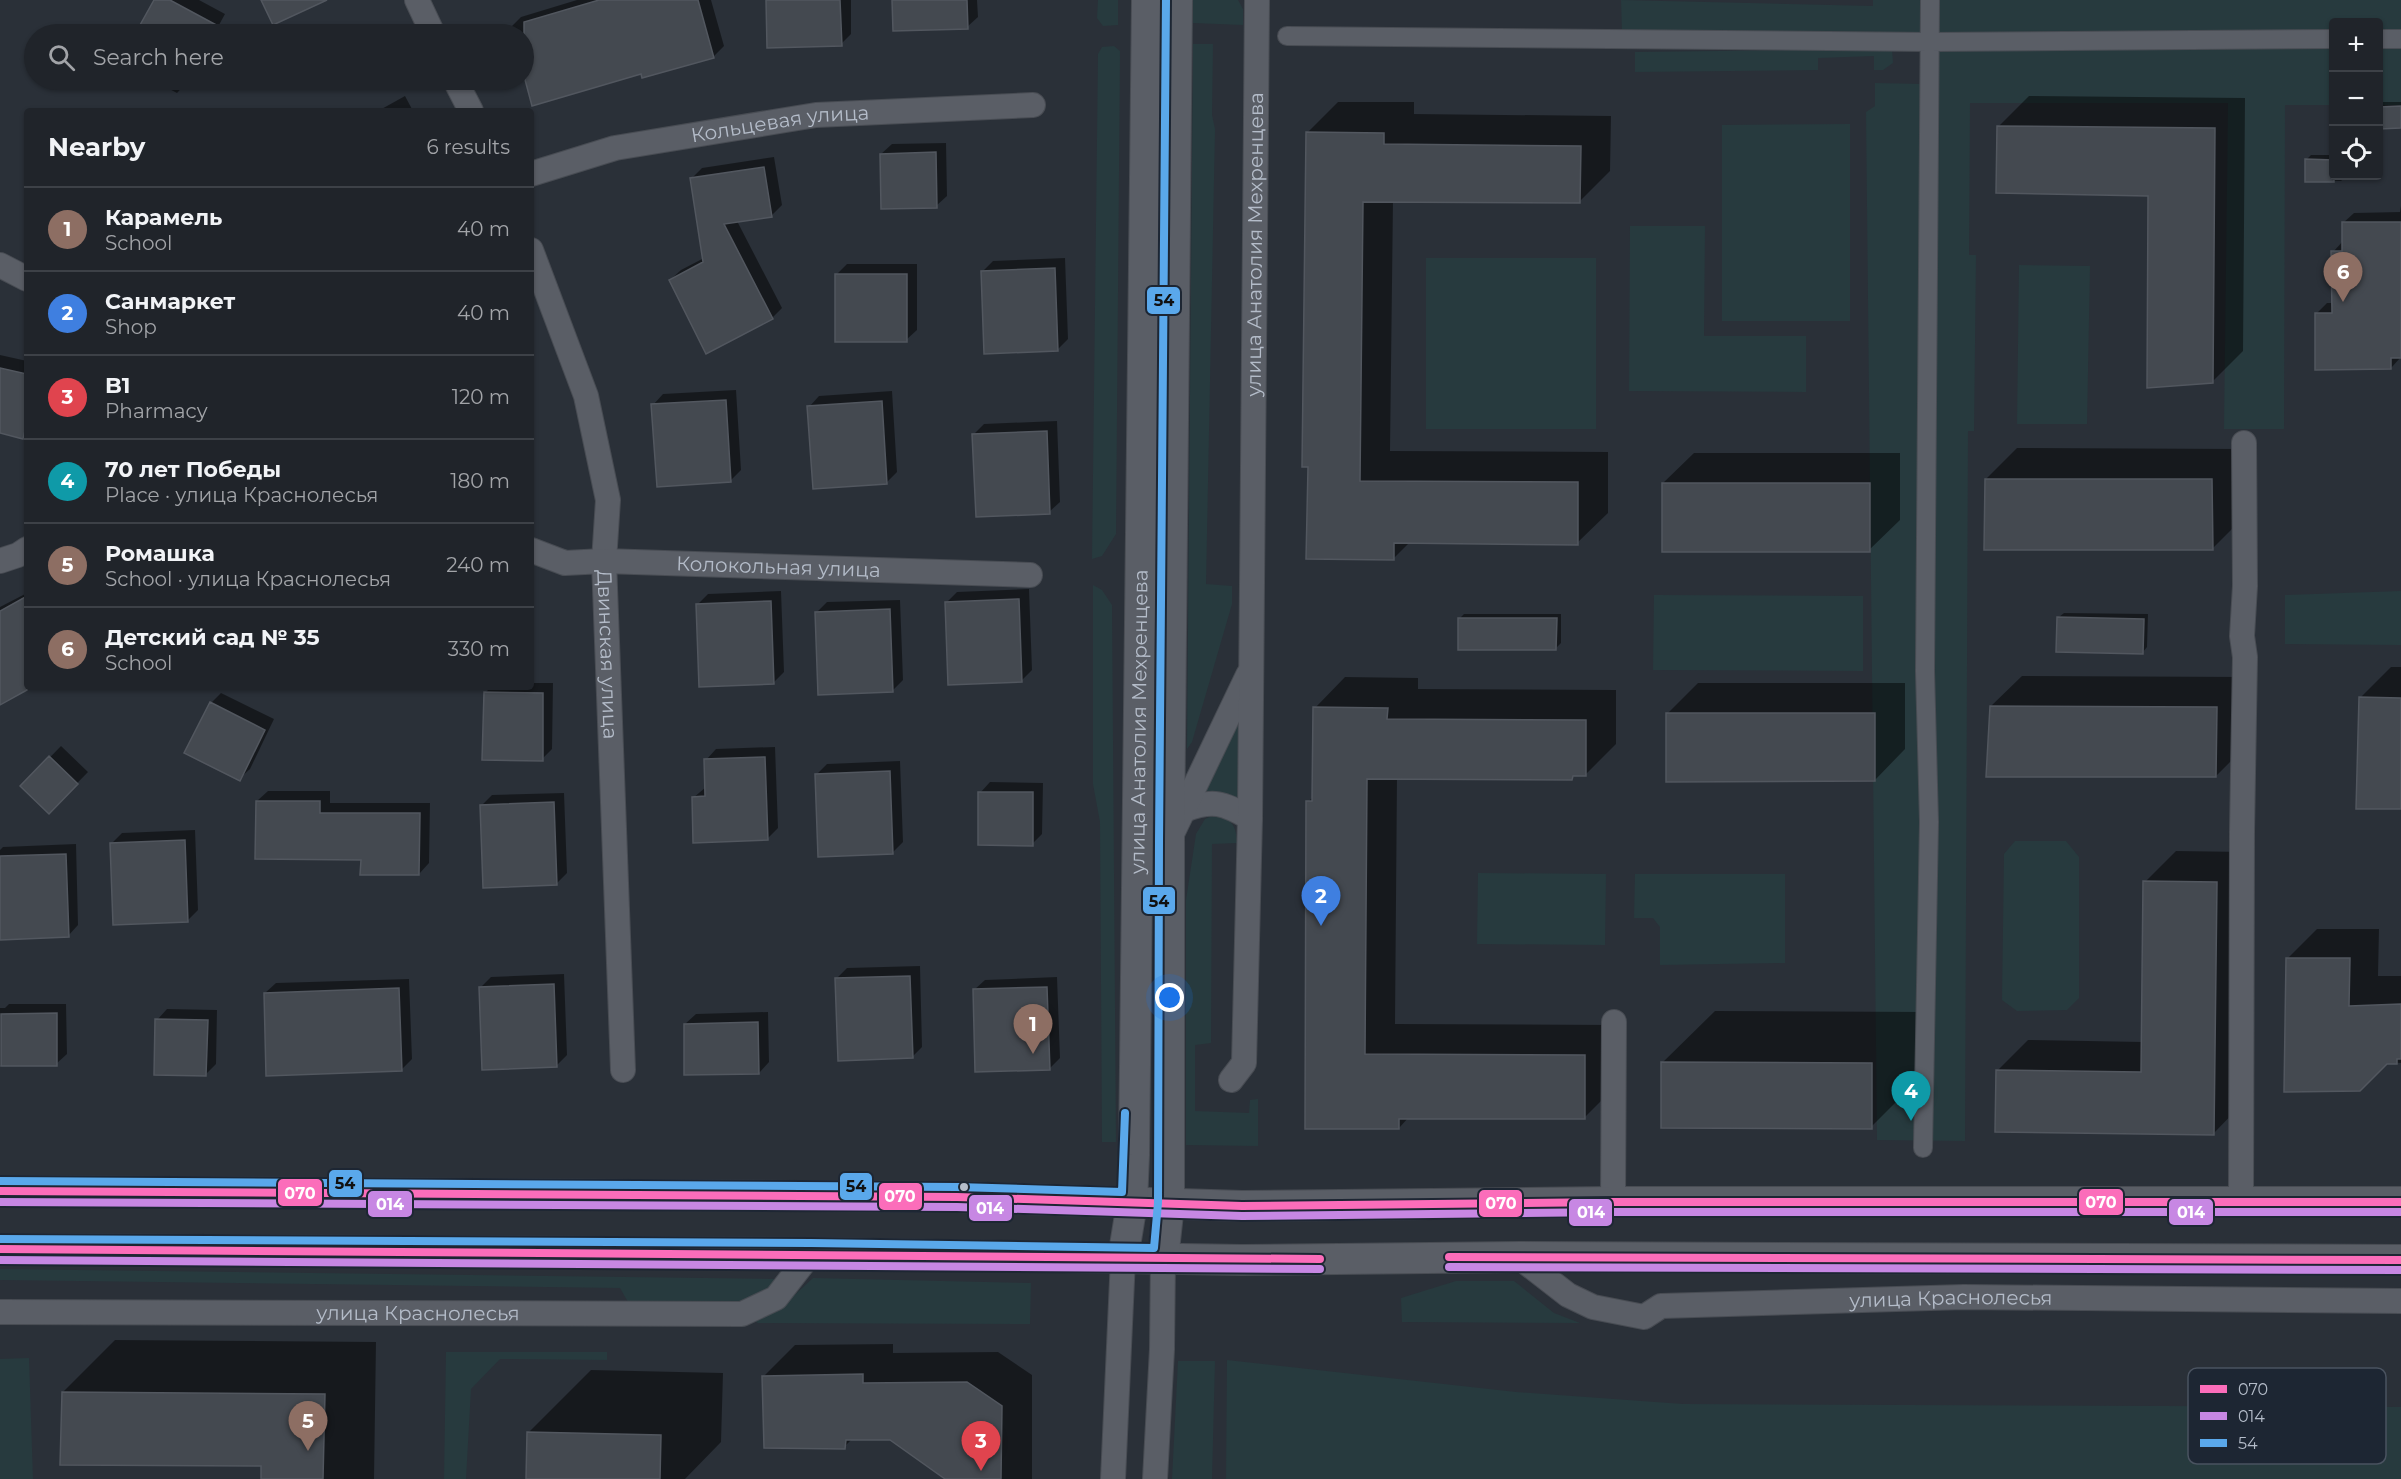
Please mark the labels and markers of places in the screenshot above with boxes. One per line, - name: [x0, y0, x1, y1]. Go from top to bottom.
- pin: 6: [2324, 252, 2362, 302]
- pin: 2: [1302, 876, 1340, 926]
- pin: 1: [1014, 1004, 1052, 1054]
- pin: 4: [1892, 1072, 1930, 1121]
- unlabelled marker: [958, 1181, 970, 1193]
- pin: 5: [288, 1402, 328, 1451]
- pin: 3: [962, 1422, 1000, 1471]

